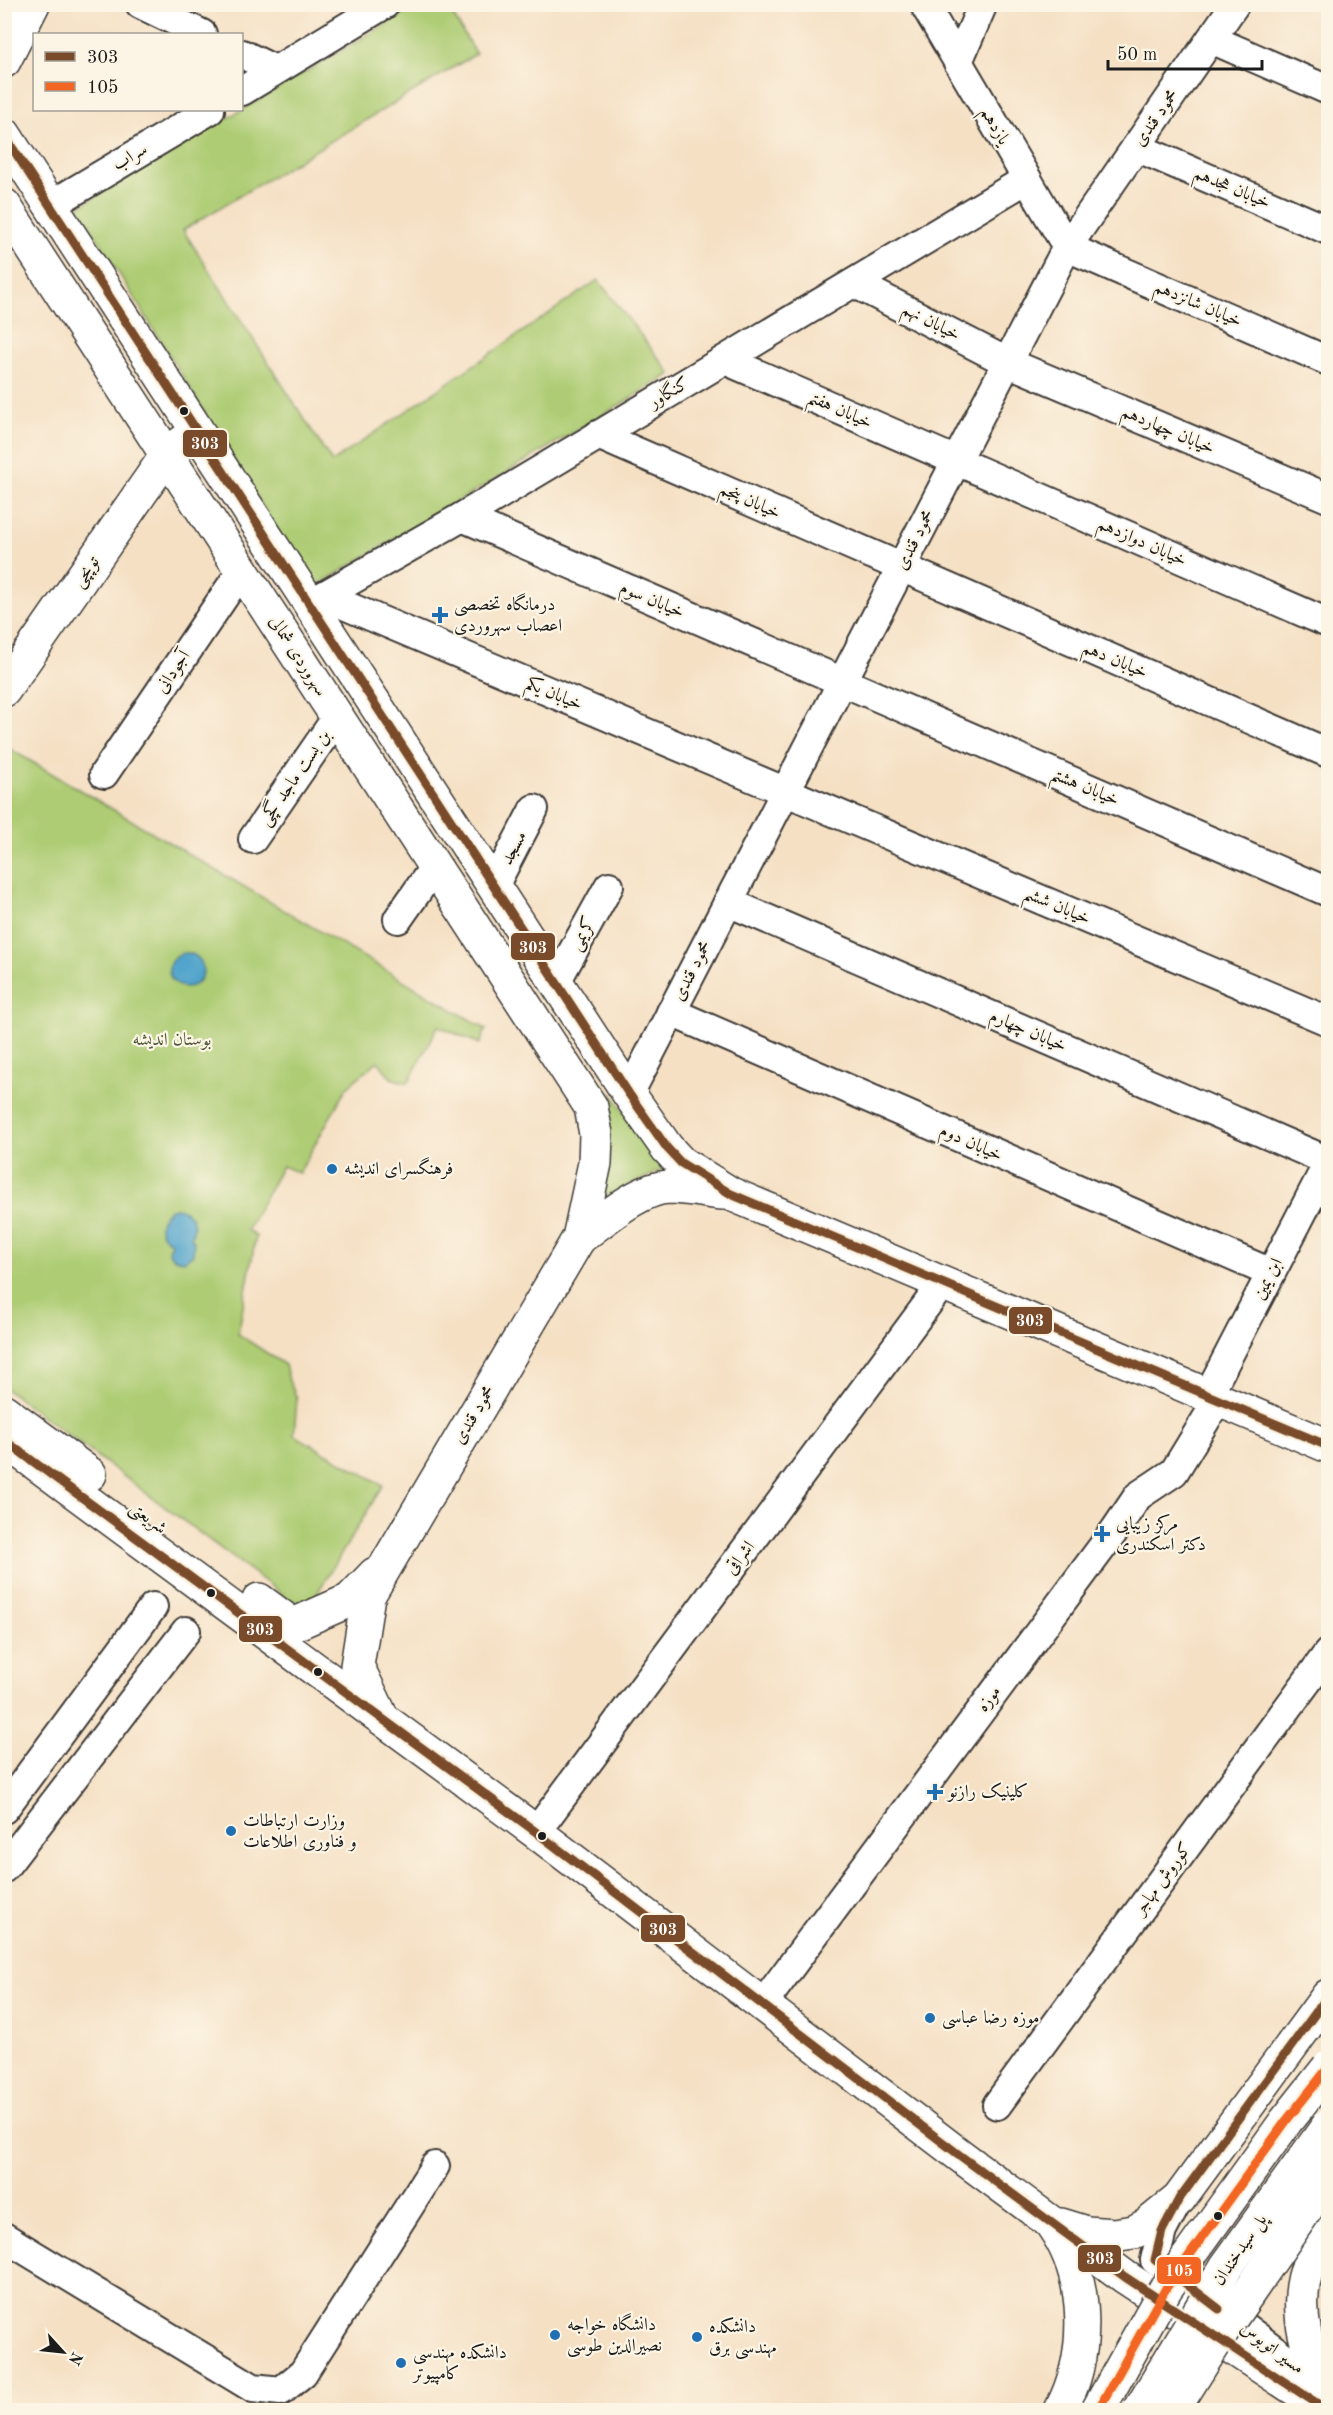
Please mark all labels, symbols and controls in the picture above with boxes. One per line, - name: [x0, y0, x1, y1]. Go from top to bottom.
- legend: [33, 33, 243, 111]
- scale bar: [1108, 33, 1262, 71]
- text: 50 m: [1117, 46, 1157, 64]
- text: 303: [87, 49, 118, 67]
- text: 105: [87, 79, 118, 97]
- street label: محمود قندی: [1130, 86, 1183, 150]
- street label: یازدهم: [971, 104, 1014, 153]
- street label: سراب: [110, 140, 151, 176]
- street label: خیابان هجدهم: [1189, 164, 1273, 219]
- street label: خیابان شانزدهم: [1149, 278, 1244, 337]
- street label: خیابان نهم: [896, 300, 963, 350]
- street label: کنگاور: [642, 371, 693, 414]
- street label: خیابان هفتم: [802, 388, 875, 439]
- street label: خیابان چهاردهم: [1116, 402, 1217, 464]
- unlabelled marker: [178, 405, 190, 417]
- line badge: 303: [182, 429, 228, 458]
- text: 303: [191, 437, 219, 453]
- street label: خیابان پنجم: [714, 480, 783, 529]
- street label: محمود قندی: [892, 507, 939, 573]
- street label: خیابان دوازدهم: [1092, 514, 1189, 576]
- street label: توپچی: [69, 553, 105, 592]
- street label: خیابان سوم: [615, 578, 687, 627]
- place label: درمانگاه تخصصی اعصاب سهروردی: [454, 592, 562, 637]
- marker: درمانگاه تخصصی اعصاب سهروردی: [431, 606, 449, 624]
- street label: سهروردی شمالی: [264, 613, 330, 700]
- street label: خیابان دهم: [1077, 638, 1150, 688]
- street label: آجودانی: [151, 645, 196, 697]
- street label: خیابان یکم: [521, 672, 585, 720]
- street label: بن بست ماجد گچی: [252, 724, 336, 830]
- street label: خیابان هشتم: [1045, 765, 1121, 817]
- street label: مسجد: [498, 828, 530, 868]
- street label: خیابان ششم: [1018, 884, 1093, 935]
- street label: کریمی: [565, 913, 601, 955]
- line badge: 303: [510, 932, 556, 961]
- street label: محمود قندی: [669, 938, 716, 1004]
- text: 303: [519, 941, 547, 957]
- street label: خیابان چهارم: [985, 1007, 1069, 1061]
- park label: بوستان اندیشه: [133, 1031, 211, 1050]
- street label: خیابان دوم: [934, 1121, 1005, 1170]
- place label: فرهنگسرای اندیشه: [344, 1156, 453, 1180]
- marker: فرهنگسرای اندیشه: [325, 1162, 339, 1176]
- street label: ابن یمین: [1250, 1255, 1287, 1303]
- line badge: 303: [1008, 1306, 1053, 1335]
- text: 303: [1016, 1314, 1044, 1330]
- street label: محمود قندی: [450, 1383, 499, 1448]
- street label: شریعتی: [124, 1498, 170, 1540]
- place label: مرکز زیبایی دکتر اسکندری: [1116, 1513, 1206, 1555]
- marker: مرکز زیبایی دکتر اسکندری: [1093, 1525, 1111, 1543]
- street label: اشراقی: [721, 1537, 760, 1579]
- unlabelled marker: [205, 1587, 217, 1599]
- line badge: 303: [238, 1615, 283, 1643]
- text: 303: [246, 1623, 274, 1639]
- unlabelled marker: [312, 1666, 324, 1678]
- street label: موزه: [974, 1683, 1005, 1716]
- place label: کلینیک رازنو: [946, 1782, 1029, 1802]
- marker: کلینیک رازنو: [926, 1783, 944, 1801]
- place label: وزارت ارتباطات و فناوری اطلاعات: [243, 1812, 357, 1852]
- marker: وزارت ارتباطات و فناوری اطلاعات: [224, 1824, 238, 1838]
- unlabelled marker: [536, 1830, 548, 1842]
- street label: کوروش مهاجر: [1130, 1839, 1197, 1921]
- line badge: 303: [640, 1914, 686, 1943]
- text: 303: [649, 1923, 677, 1939]
- place label: موزه رضا عباسی: [942, 2009, 1039, 2030]
- marker: موزه رضا عباسی: [923, 2011, 937, 2025]
- street label: پل سیدخندان: [1210, 2210, 1274, 2291]
- unlabelled marker: [1212, 2210, 1224, 2222]
- line badge: 303: [1077, 2244, 1122, 2273]
- text: 303: [1086, 2252, 1114, 2268]
- line badge: 105: [1156, 2256, 1202, 2285]
- text: 105: [1165, 2264, 1193, 2280]
- place label: دانشگاه خواجه نصیرالدین طوسی: [567, 2312, 662, 2358]
- place label: دانشکده مهندسی برق: [709, 2317, 777, 2360]
- street label: مسیر اتوبوس: [1236, 2318, 1307, 2378]
- north arrow: [33, 2322, 93, 2382]
- marker: دانشگاه خواجه نصیرالدین طوسی: [548, 2328, 562, 2342]
- marker: دانشکده مهندسی برق: [690, 2330, 704, 2344]
- place label: دانشکده مهندسی کامپیوتر: [411, 2343, 507, 2385]
- text: N: [64, 2349, 84, 2368]
- marker: دانشکده مهندسی کامپیوتر: [394, 2356, 408, 2370]

